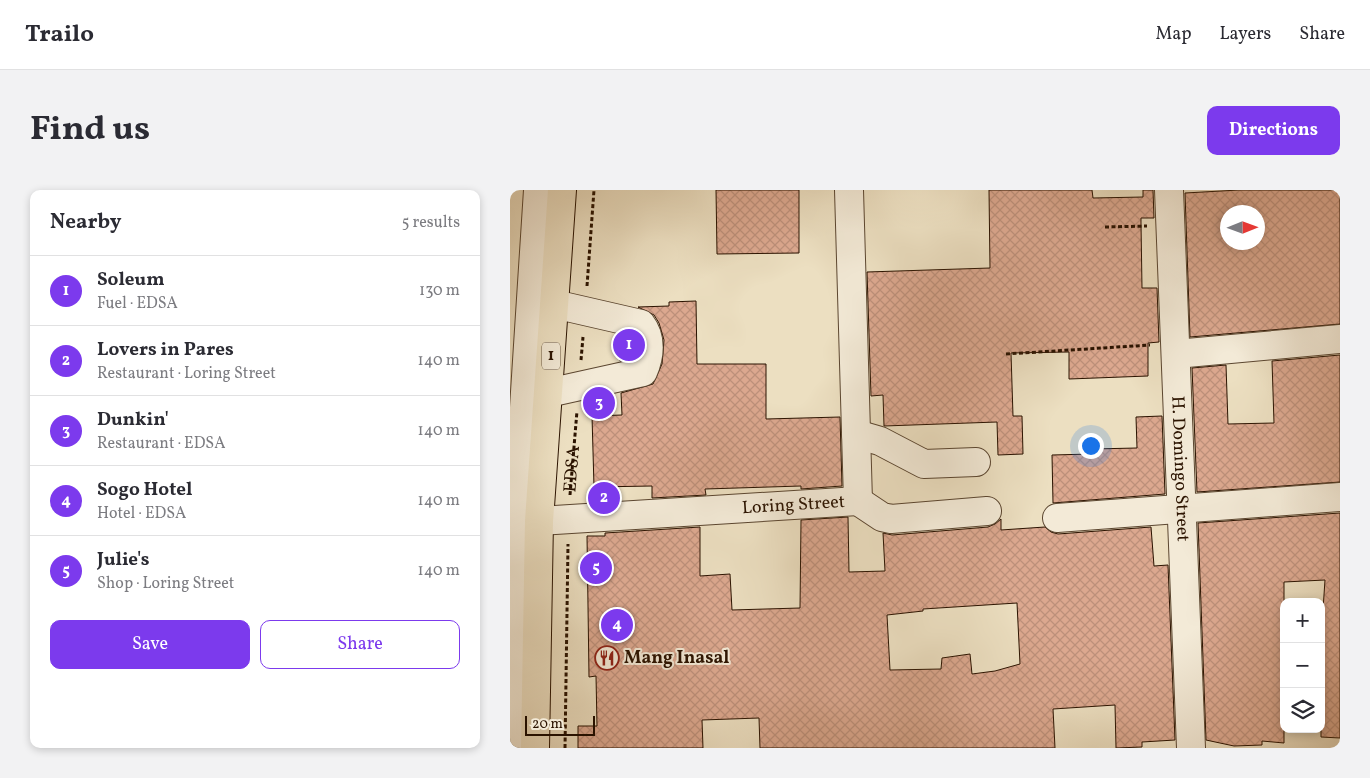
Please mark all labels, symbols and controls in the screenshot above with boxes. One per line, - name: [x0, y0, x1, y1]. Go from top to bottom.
- text: Trailo: [25, 18, 94, 52]
- text: Map: [1155, 22, 1191, 47]
- text: Layers: [1219, 22, 1271, 47]
- text: Share: [1299, 22, 1345, 47]
- text: Find us: [30, 106, 150, 154]
- button: Directions: [1207, 106, 1340, 155]
- north arrow: [1220, 205, 1265, 250]
- text: Nearby: [50, 208, 121, 237]
- text: 5 results: [402, 212, 460, 234]
- text: Soleum: [97, 267, 165, 293]
- text: 1: [63, 280, 69, 302]
- text: 130 m: [419, 280, 460, 302]
- text: Fuel · EDSA: [97, 293, 178, 315]
- pin: 1: [613, 326, 645, 364]
- text: Lovers in Pares: [97, 337, 234, 363]
- road number: 1: [542, 343, 560, 370]
- text: 2: [62, 350, 70, 372]
- text: 140 m: [418, 350, 460, 372]
- text: Restaurant · Loring Street: [97, 363, 276, 385]
- pin: 3: [583, 384, 615, 422]
- street label: H. Domingo Street: [1165, 395, 1195, 542]
- text: Dunkin': [97, 407, 169, 433]
- text: 3: [62, 420, 70, 442]
- text: 140 m: [418, 420, 460, 442]
- text: Restaurant · EDSA: [97, 433, 225, 455]
- your location: [1078, 433, 1104, 459]
- street label: EDSA: [558, 445, 587, 493]
- text: Sogo Hotel: [97, 477, 192, 503]
- pin: 2: [588, 479, 620, 517]
- street label: Loring Street: [741, 489, 846, 521]
- text: 4: [61, 490, 71, 512]
- text: 140 m: [418, 490, 460, 512]
- text: Hotel · EDSA: [97, 503, 186, 525]
- text: Julie's: [97, 547, 150, 573]
- pin: 5: [580, 549, 612, 587]
- text: 5: [62, 560, 70, 582]
- text: 140 m: [418, 560, 460, 582]
- text: Shop · Loring Street: [97, 573, 234, 595]
- map controls: [1280, 598, 1325, 733]
- button: +: [1280, 598, 1325, 643]
- pin: 4: [601, 606, 633, 644]
- button: Save: [50, 620, 250, 669]
- button: Share: [260, 620, 460, 669]
- button: −: [1280, 643, 1325, 688]
- restaurant icon: Mang Inasal: [594, 645, 620, 671]
- place label: Mang Inasal: [624, 646, 729, 671]
- button: layers: [1280, 688, 1325, 733]
- scale bar: [525, 713, 595, 736]
- text: 20 m: [532, 715, 563, 734]

